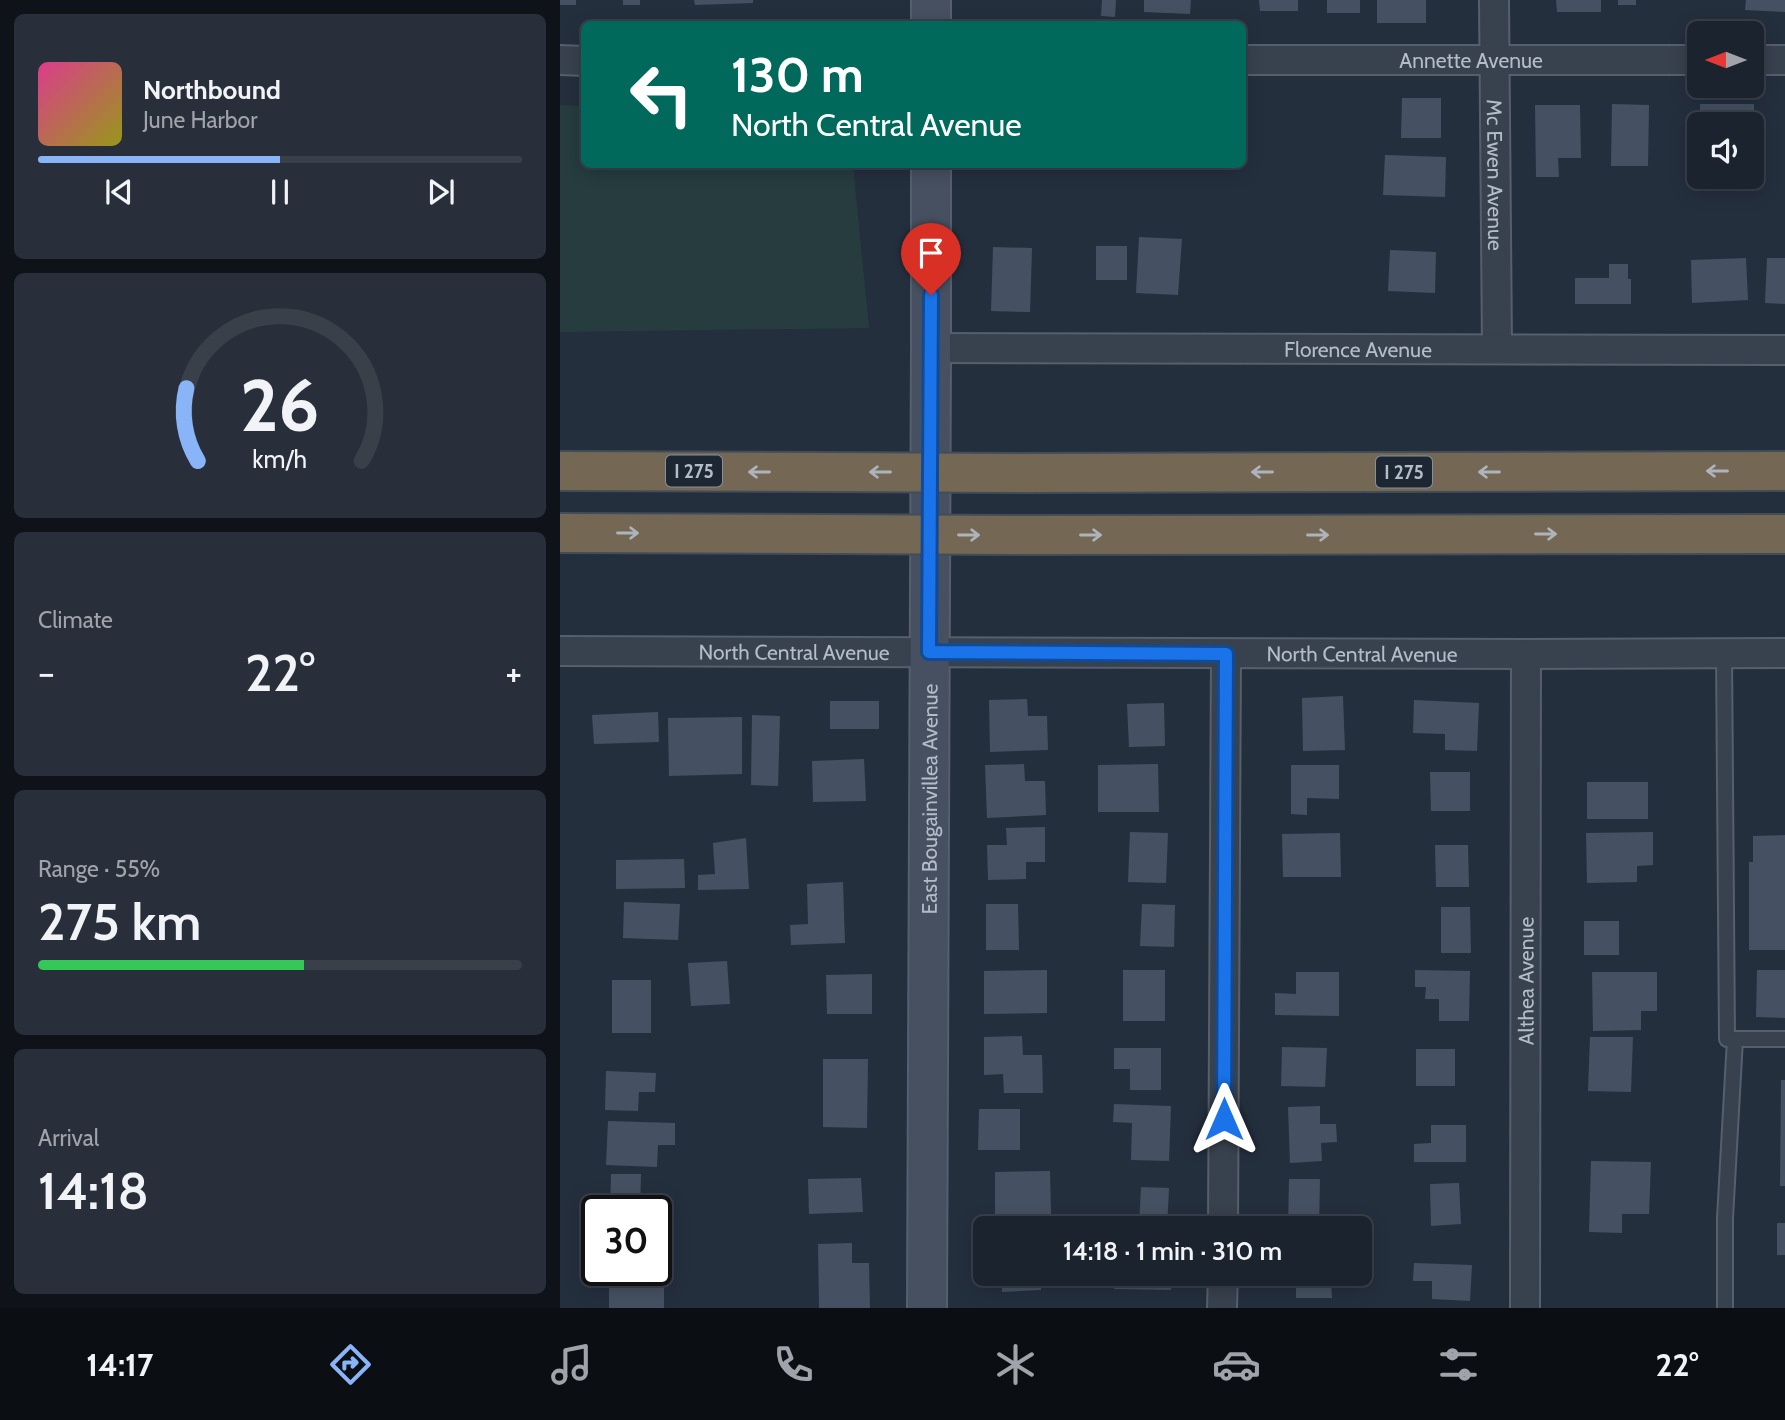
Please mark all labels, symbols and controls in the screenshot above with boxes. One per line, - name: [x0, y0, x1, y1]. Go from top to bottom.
- north arrow: [1687, 21, 1764, 98]
- map controls: [1687, 21, 1764, 189]
- text: 130 m: [731, 45, 864, 104]
- street label: Annette Avenue: [1399, 48, 1543, 73]
- icon: left: [616, 49, 707, 140]
- text: Northbound: [143, 74, 281, 106]
- street label: Mc Ewen Avenue: [1482, 99, 1509, 251]
- text: North Central Avenue: [731, 105, 1022, 144]
- text: June Harbor: [143, 106, 257, 134]
- button: sound: [1687, 112, 1764, 189]
- icon: previous: [100, 173, 138, 211]
- icon: pause: [261, 173, 299, 211]
- icon: next: [422, 173, 460, 211]
- pin: [901, 223, 961, 295]
- icon: arrive: [912, 234, 950, 272]
- street label: Florence Avenue: [1284, 336, 1432, 362]
- text: 26: [240, 362, 320, 450]
- text: km/h: [253, 444, 307, 474]
- road number: I 275: [666, 456, 722, 486]
- road number: I 275: [1376, 457, 1432, 488]
- one-way arrow: [1706, 464, 1729, 478]
- one-way arrow: [748, 465, 771, 478]
- one-way arrow: [869, 465, 892, 479]
- one-way arrow: [1478, 465, 1501, 479]
- one-way arrow: [1251, 466, 1274, 479]
- one-way arrow: [616, 526, 639, 540]
- one-way arrow: [1534, 527, 1557, 541]
- one-way arrow: [957, 528, 980, 542]
- one-way arrow: [1079, 528, 1102, 542]
- one-way arrow: [1306, 528, 1329, 542]
- text: Climate: [38, 606, 113, 634]
- street label: North Central Avenue: [698, 639, 890, 665]
- text: 22°: [245, 641, 315, 704]
- street label: North Central Avenue: [1266, 641, 1458, 666]
- text: −: [38, 649, 55, 696]
- text: +: [505, 649, 522, 696]
- street label: East Bougainvillea Avenue: [916, 683, 942, 914]
- text: Range · 55%: [38, 855, 160, 883]
- text: 275 km: [38, 890, 201, 953]
- street label: Althea Avenue: [1513, 917, 1538, 1045]
- position arrow: [1187, 1082, 1261, 1156]
- text: Arrival: [38, 1124, 99, 1152]
- text: 14:18: [38, 1159, 149, 1222]
- speed limit sign: 30: [581, 1195, 672, 1286]
- text: 14:18 · 1 min · 310 m: [1063, 1235, 1282, 1267]
- icon: directions: [326, 1340, 375, 1389]
- icon: music: [547, 1340, 596, 1389]
- icon: phone: [769, 1340, 818, 1389]
- icon: climate: [991, 1340, 1040, 1389]
- icon: car: [1212, 1340, 1261, 1389]
- icon: filters: [1434, 1340, 1483, 1389]
- text: 14:17: [86, 1345, 153, 1384]
- text: 22°: [1655, 1345, 1699, 1384]

